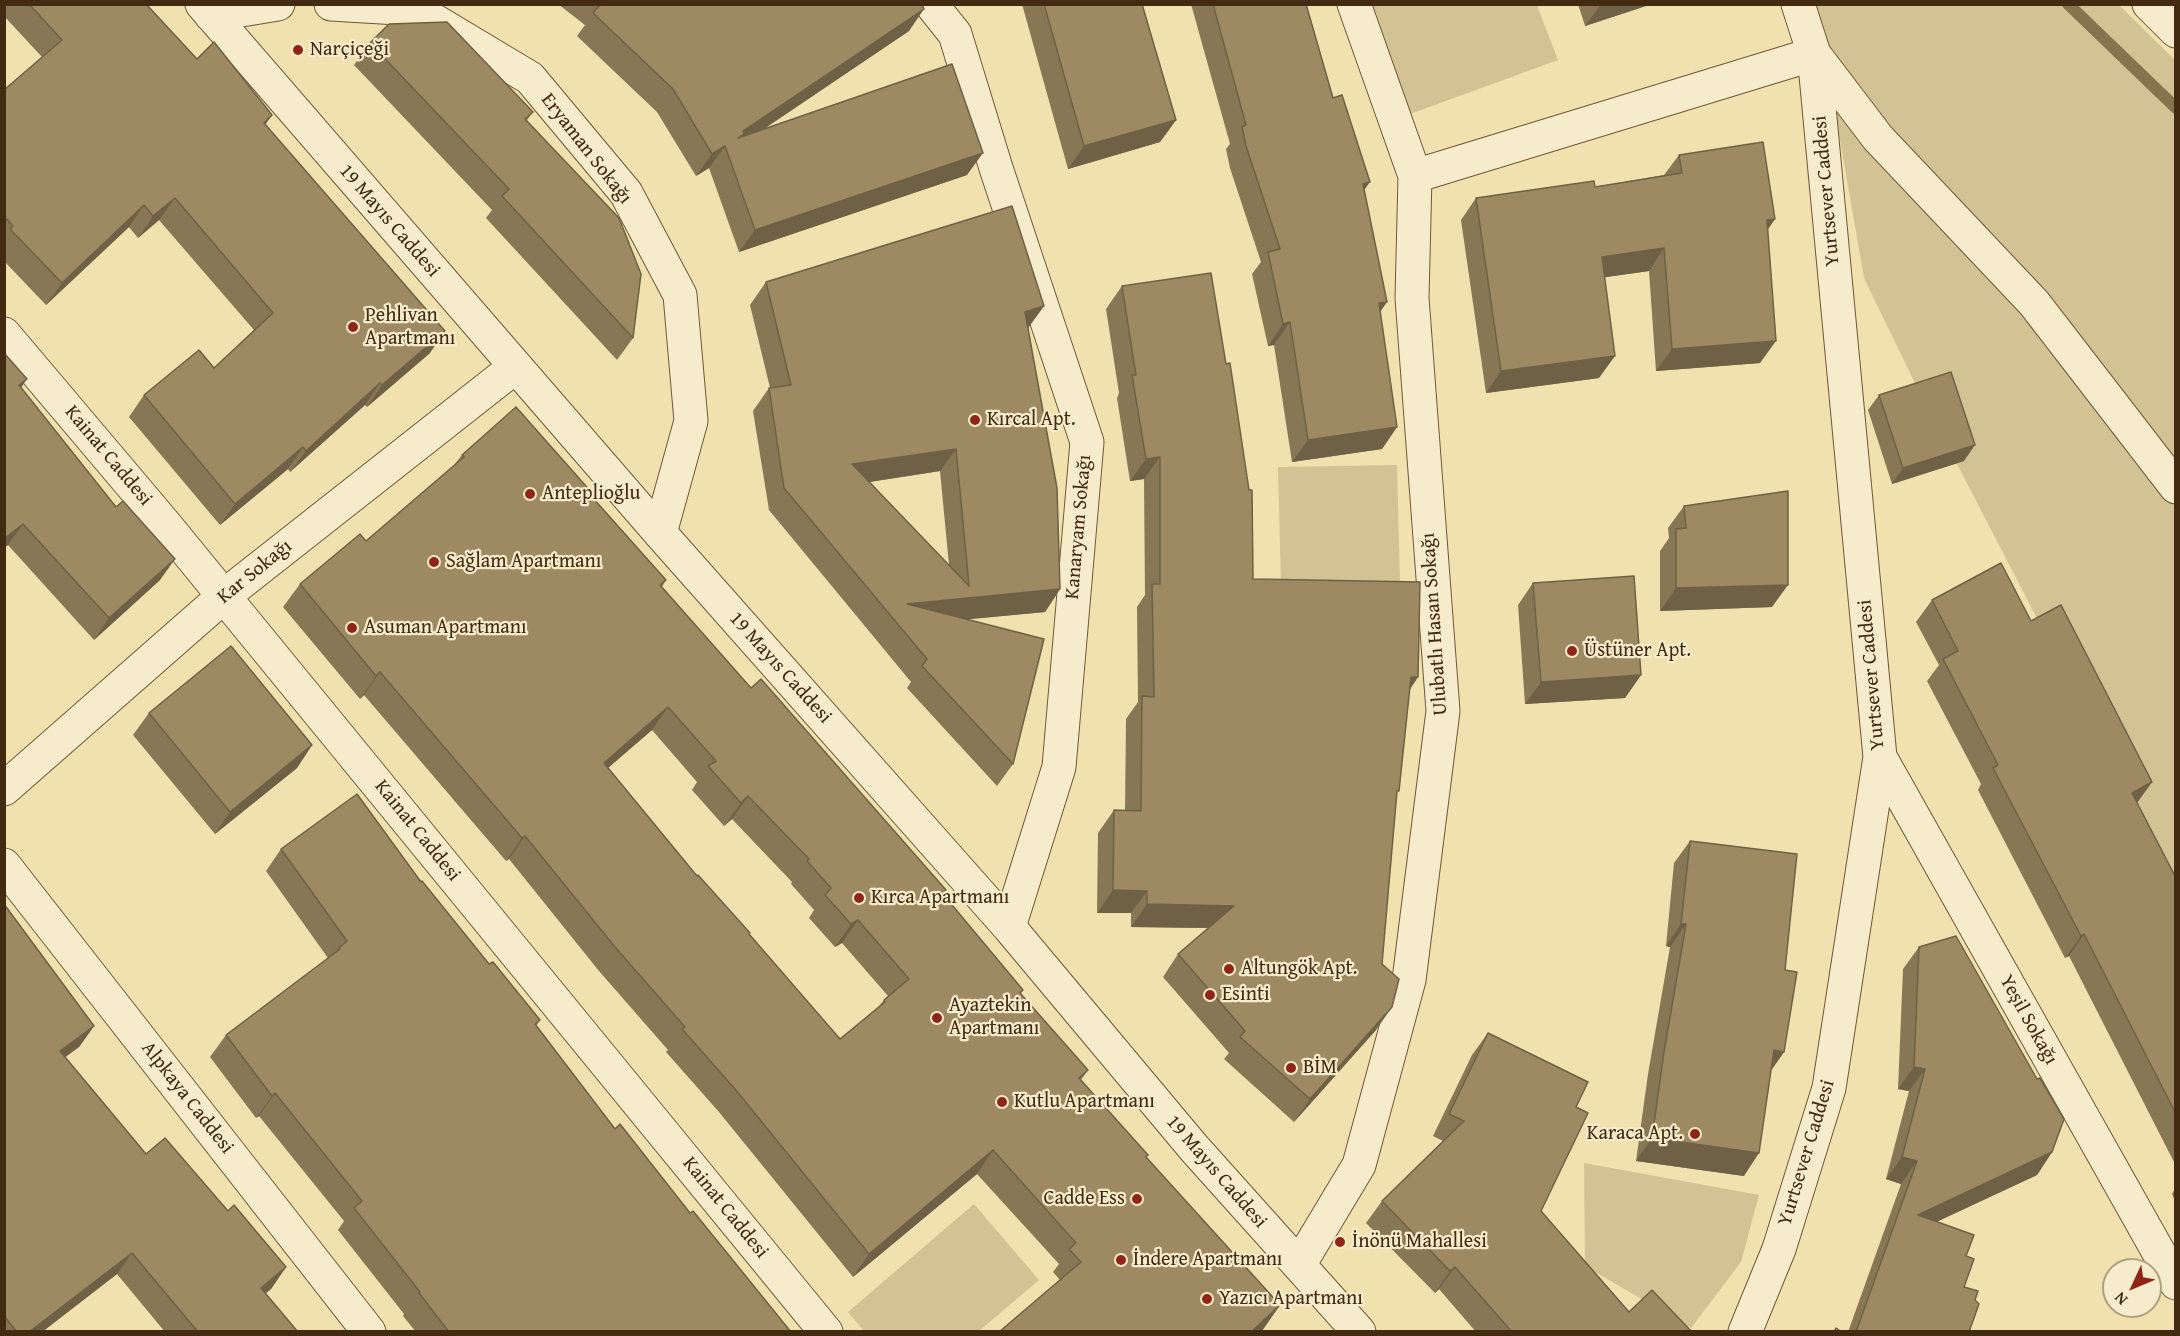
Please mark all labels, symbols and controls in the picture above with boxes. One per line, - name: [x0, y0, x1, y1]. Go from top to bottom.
- place label: Narçiçeği: [310, 38, 389, 62]
- marker: Narçiçeği: [291, 43, 305, 57]
- street label: Eryaman Sokağı: [535, 89, 637, 209]
- street label: Yurtsever Caddesi: [1808, 114, 1846, 268]
- street label: 19 Mayıs Caddesi: [333, 160, 445, 282]
- place label: Pehlivan Apartmanı: [365, 304, 455, 351]
- marker: Pehlivan Apartmanı: [346, 320, 360, 334]
- street label: Kainat Caddesi: [59, 401, 157, 511]
- place label: Kırcal Apt.: [987, 408, 1076, 432]
- marker: Kırcal Apt.: [968, 413, 982, 427]
- street label: Kanaryam Sokağı: [1061, 454, 1097, 600]
- place label: Anteplioğlu: [542, 482, 640, 506]
- marker: Anteplioğlu: [523, 487, 537, 501]
- street label: Ulubatlı Hasan Sokağı: [1417, 532, 1453, 716]
- street label: Kar Sokağı: [213, 535, 297, 609]
- place label: Sağlam Apartmanı: [446, 550, 601, 574]
- marker: Sağlam Apartmanı: [427, 555, 441, 569]
- street label: Yurtsever Caddesi: [1853, 598, 1891, 752]
- street label: 19 Mayıs Caddesi: [724, 607, 836, 729]
- place label: Asuman Apartmanı: [364, 616, 527, 640]
- marker: Asuman Apartmanı: [345, 621, 359, 635]
- place label: Üstüner Apt.: [1584, 639, 1691, 663]
- marker: Üstüner Apt.: [1565, 644, 1579, 658]
- street label: Kainat Caddesi: [369, 775, 465, 887]
- place label: Kırca Apartmanı: [871, 886, 1009, 910]
- marker: Kırca Apartmanı: [852, 891, 866, 905]
- place label: Altungök Apt.: [1241, 957, 1357, 981]
- marker: Altungök Apt.: [1222, 962, 1236, 976]
- street label: Yeşil Sokağı: [1994, 971, 2062, 1069]
- place label: Esinti: [1222, 983, 1270, 1007]
- marker: Esinti: [1203, 988, 1217, 1002]
- place label: Ayaztekin Apartmanı: [949, 994, 1039, 1041]
- marker: Ayaztekin Apartmanı: [930, 1011, 944, 1025]
- street label: Alpkaya Caddesi: [136, 1037, 238, 1159]
- place label: BİM: [1303, 1056, 1337, 1080]
- marker: BİM: [1284, 1061, 1298, 1075]
- street label: Yurtsever Caddesi: [1773, 1077, 1841, 1229]
- place label: Kutlu Apartmanı: [1014, 1090, 1155, 1114]
- marker: Kutlu Apartmanı: [995, 1095, 1009, 1109]
- street label: 19 Mayıs Caddesi: [1160, 1111, 1272, 1233]
- place label: Karaca Apt.: [1587, 1122, 1683, 1146]
- marker: Karaca Apt.: [1688, 1127, 1702, 1141]
- street label: Kainat Caddesi: [677, 1152, 773, 1264]
- place label: Cadde Ess: [1044, 1187, 1125, 1211]
- marker: Cadde Ess: [1130, 1192, 1144, 1206]
- place label: İnönü Mahallesi: [1352, 1230, 1487, 1254]
- marker: İnönü Mahallesi: [1333, 1235, 1347, 1249]
- place label: İndere Apartmanı: [1133, 1248, 1282, 1272]
- marker: İndere Apartmanı: [1114, 1253, 1128, 1267]
- north arrow: [2102, 1258, 2162, 1318]
- place label: Yazıcı Apartmanı: [1219, 1287, 1363, 1311]
- text: N: [2108, 1287, 2133, 1311]
- marker: Yazıcı Apartmanı: [1200, 1292, 1214, 1306]

